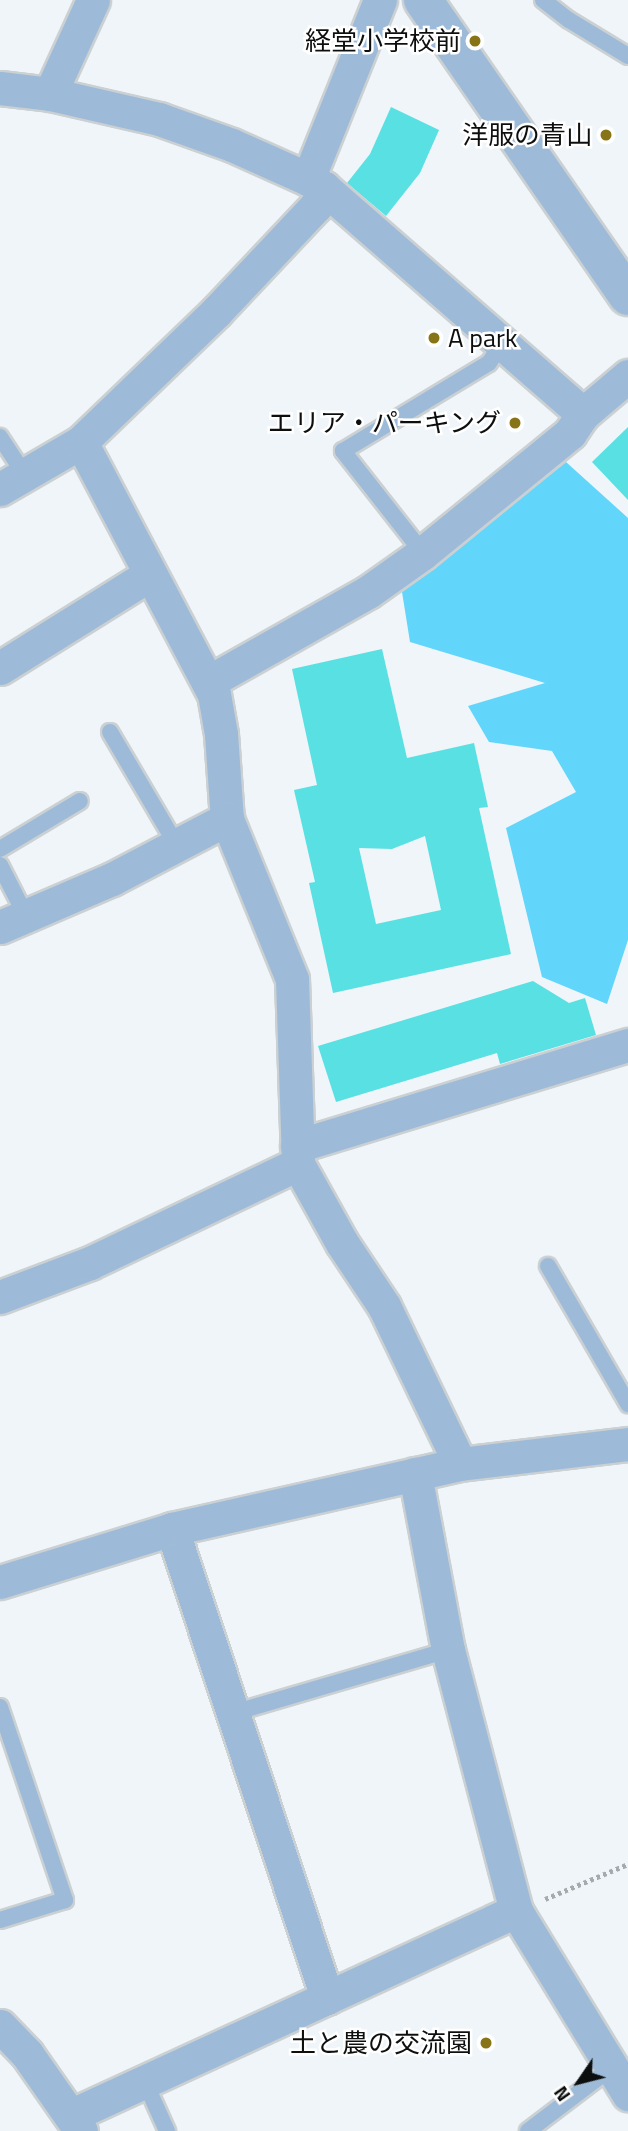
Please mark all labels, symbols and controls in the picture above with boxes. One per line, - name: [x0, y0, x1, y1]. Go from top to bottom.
- place label: 経堂小学校前: [305, 25, 461, 57]
- marker: 経堂小学校前: [467, 33, 483, 49]
- place label: 洋服の青山: [462, 119, 592, 151]
- marker: 洋服の青山: [598, 127, 614, 143]
- place label: A park: [448, 322, 517, 354]
- marker: A park: [426, 330, 442, 346]
- place label: エリア・パーキング: [267, 407, 501, 439]
- marker: エリア・パーキング: [507, 415, 523, 431]
- place label: 土と農の交流園: [290, 2027, 472, 2059]
- marker: 土と農の交流園: [478, 2035, 494, 2051]
- north arrow: [544, 2047, 614, 2117]
- text: N: [546, 2081, 577, 2108]

